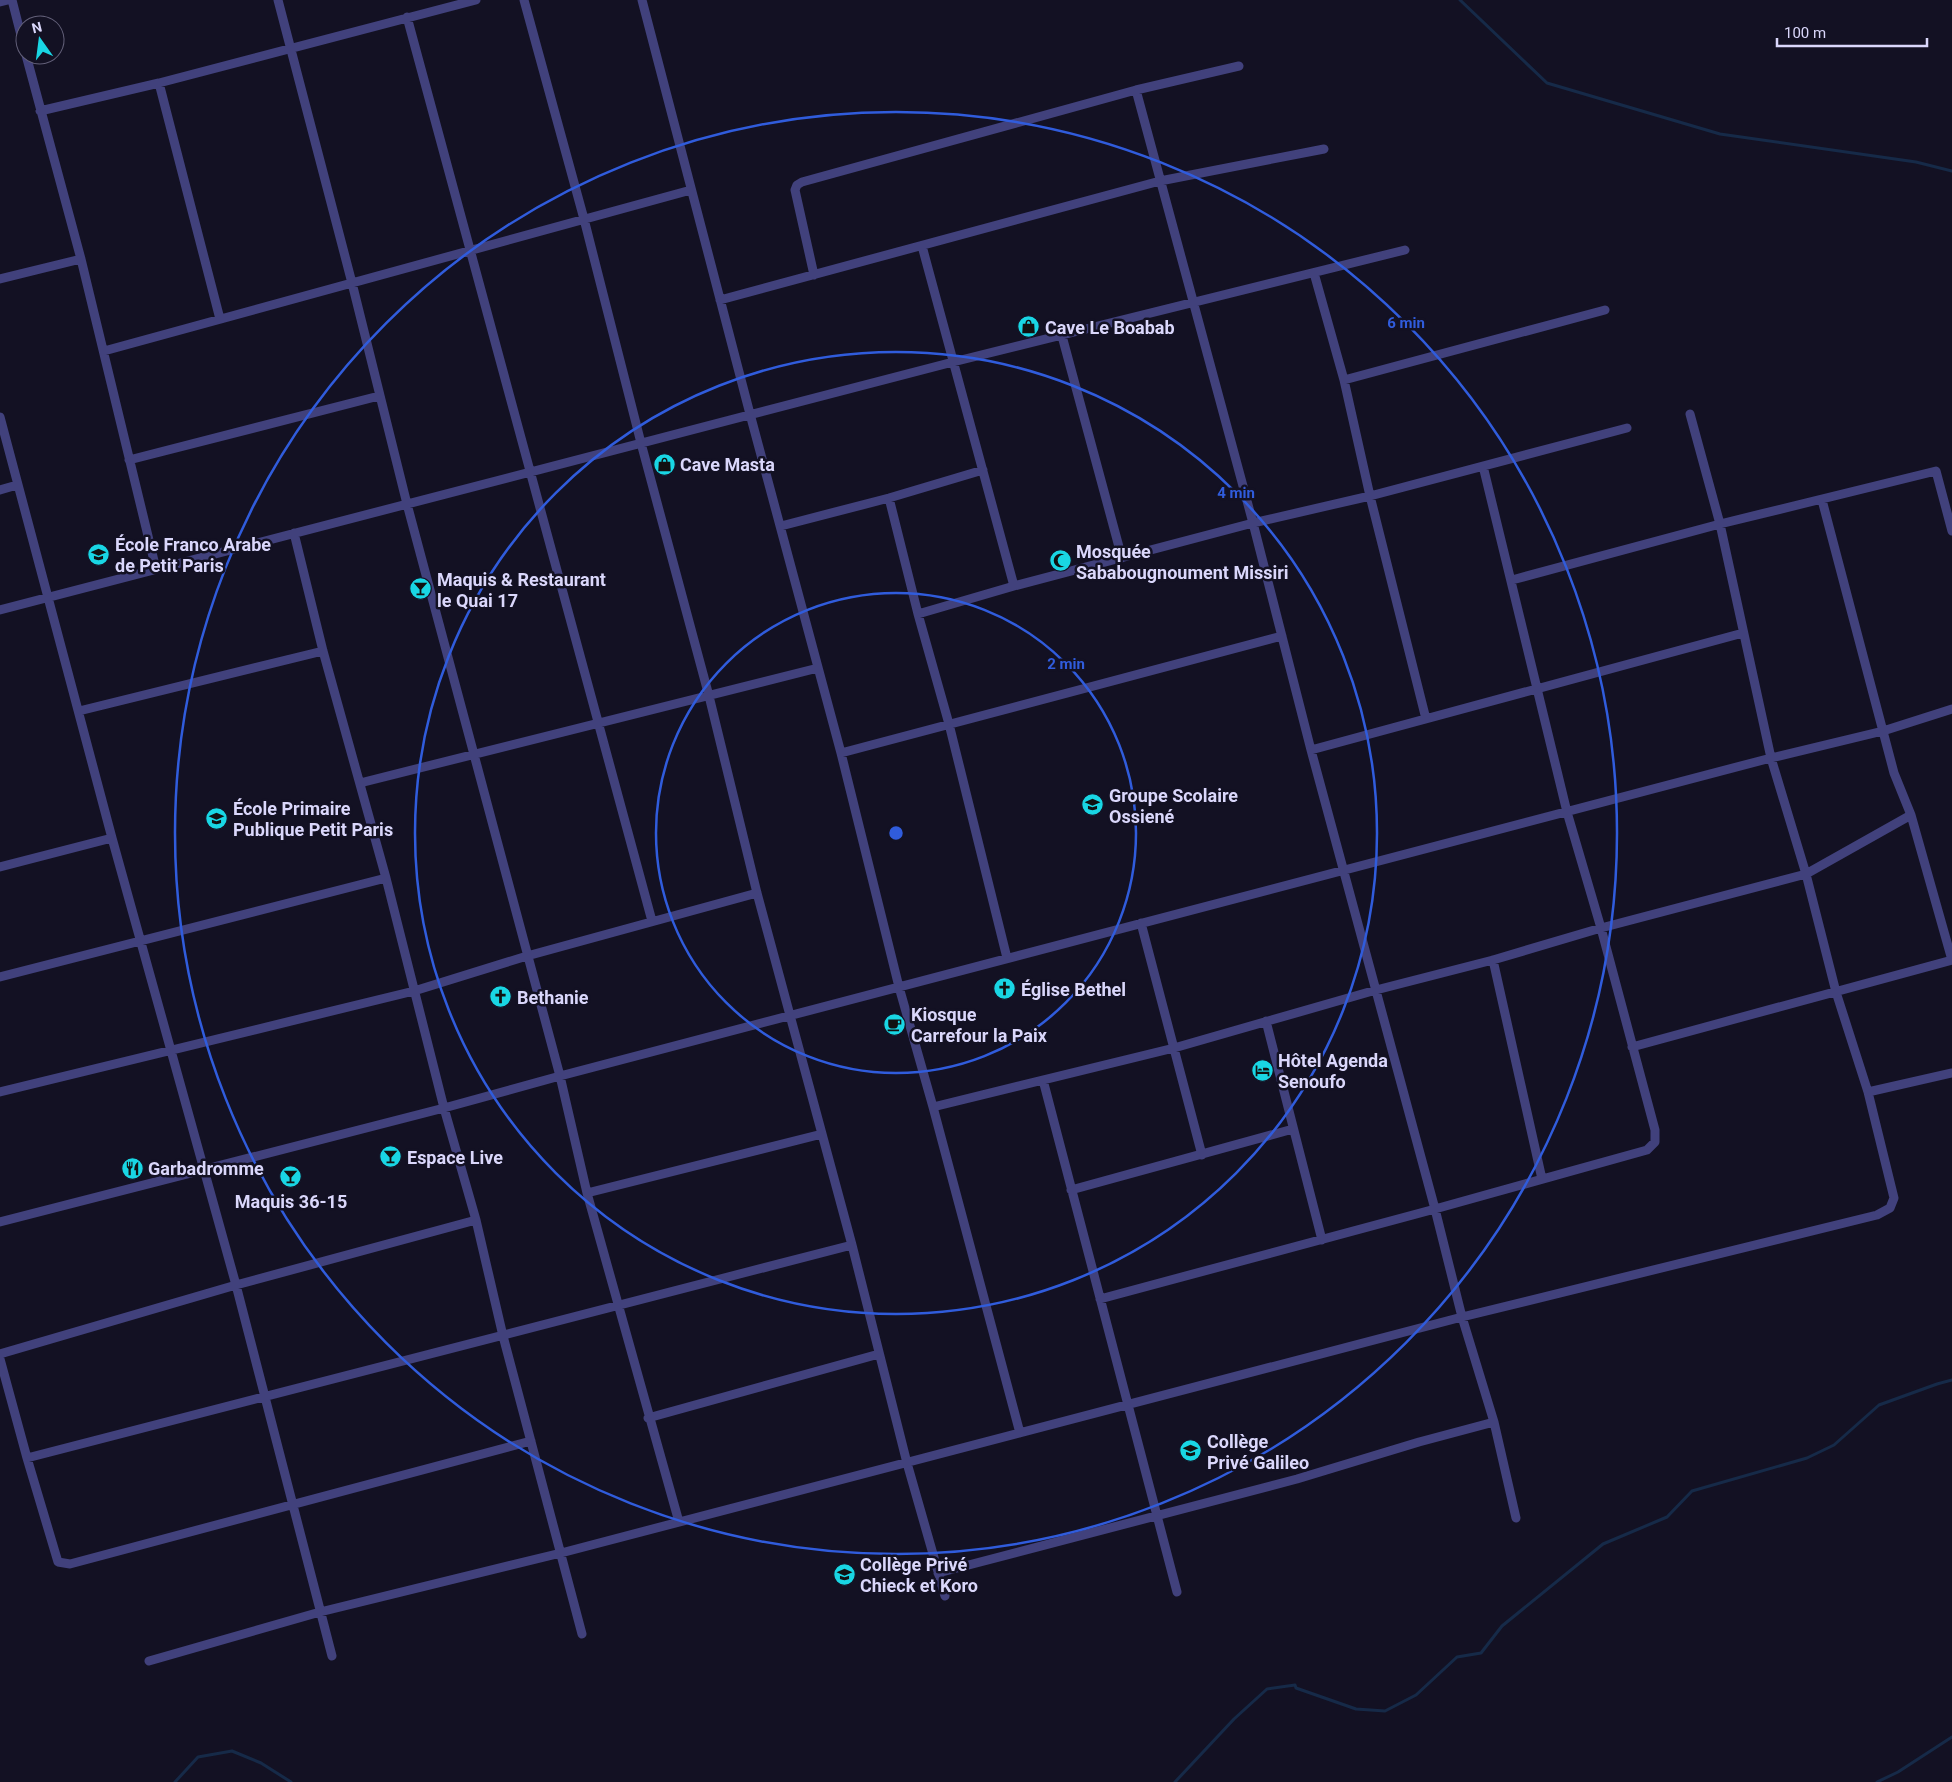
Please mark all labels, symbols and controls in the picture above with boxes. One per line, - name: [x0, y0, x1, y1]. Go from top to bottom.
- north arrow: [15, 15, 65, 65]
- scale bar: [1777, 15, 1927, 47]
- text: N: [30, 18, 44, 36]
- text: 100 m: [1784, 24, 1826, 42]
- text: 6 min: [1387, 314, 1425, 332]
- shop icon: Cave Le Boabab: [1017, 315, 1041, 339]
- place label: Cave Le Boabab: [1045, 317, 1175, 338]
- shop icon: Cave Masta: [652, 452, 676, 476]
- place label: Cave Masta: [680, 454, 775, 475]
- text: 4 min: [1217, 484, 1255, 502]
- place label: École Franco Arabe de Petit Paris: [115, 534, 271, 576]
- place label: Mosquée Sababougnoument Missiri: [1076, 541, 1289, 583]
- school or university icon: École Franco Arabe de Petit Paris: [87, 542, 111, 566]
- mosque icon: Mosquée Sababougnoument Missiri: [1048, 549, 1072, 573]
- place label: Maquis & Restaurant le Quai 17: [437, 569, 606, 611]
- bar icon: Maquis & Restaurant le Quai 17: [409, 577, 433, 601]
- text: 2 min: [1047, 655, 1085, 673]
- place label: Groupe Scolaire Ossiené: [1109, 785, 1238, 827]
- school or university icon: Groupe Scolaire Ossiené: [1081, 793, 1105, 817]
- place label: École Primaire Publique Petit Paris: [233, 798, 393, 840]
- school or university icon: École Primaire Publique Petit Paris: [205, 806, 229, 830]
- centre of rings: [887, 824, 905, 842]
- church icon: Église Bethel: [993, 977, 1017, 1001]
- place label: Église Bethel: [1021, 979, 1126, 1000]
- church icon: Bethanie: [489, 985, 513, 1009]
- place label: Bethanie: [517, 987, 589, 1008]
- place label: Kiosque Carrefour la Paix: [911, 1004, 1048, 1046]
- cafe icon: Kiosque Carrefour la Paix: [883, 1012, 907, 1036]
- place label: Hôtel Agenda Senoufo: [1278, 1050, 1388, 1092]
- hotel icon: Hôtel Agenda Senoufo: [1250, 1058, 1274, 1082]
- bar icon: Espace Live: [379, 1145, 403, 1169]
- place label: Espace Live: [407, 1147, 503, 1168]
- restaurant icon: Garbadromme: [120, 1156, 144, 1180]
- place label: Garbadromme: [148, 1158, 264, 1179]
- bar icon: Maquis 36-15: [279, 1164, 303, 1188]
- place label: Maquis 36-15: [235, 1191, 347, 1212]
- place label: Collège Privé Galileo: [1207, 1431, 1309, 1473]
- school or university icon: Collège Privé Galileo: [1179, 1439, 1203, 1463]
- place label: Collège Privé Chieck et Koro: [860, 1554, 978, 1596]
- school or university icon: Collège Privé Chieck et Koro: [832, 1562, 856, 1586]

